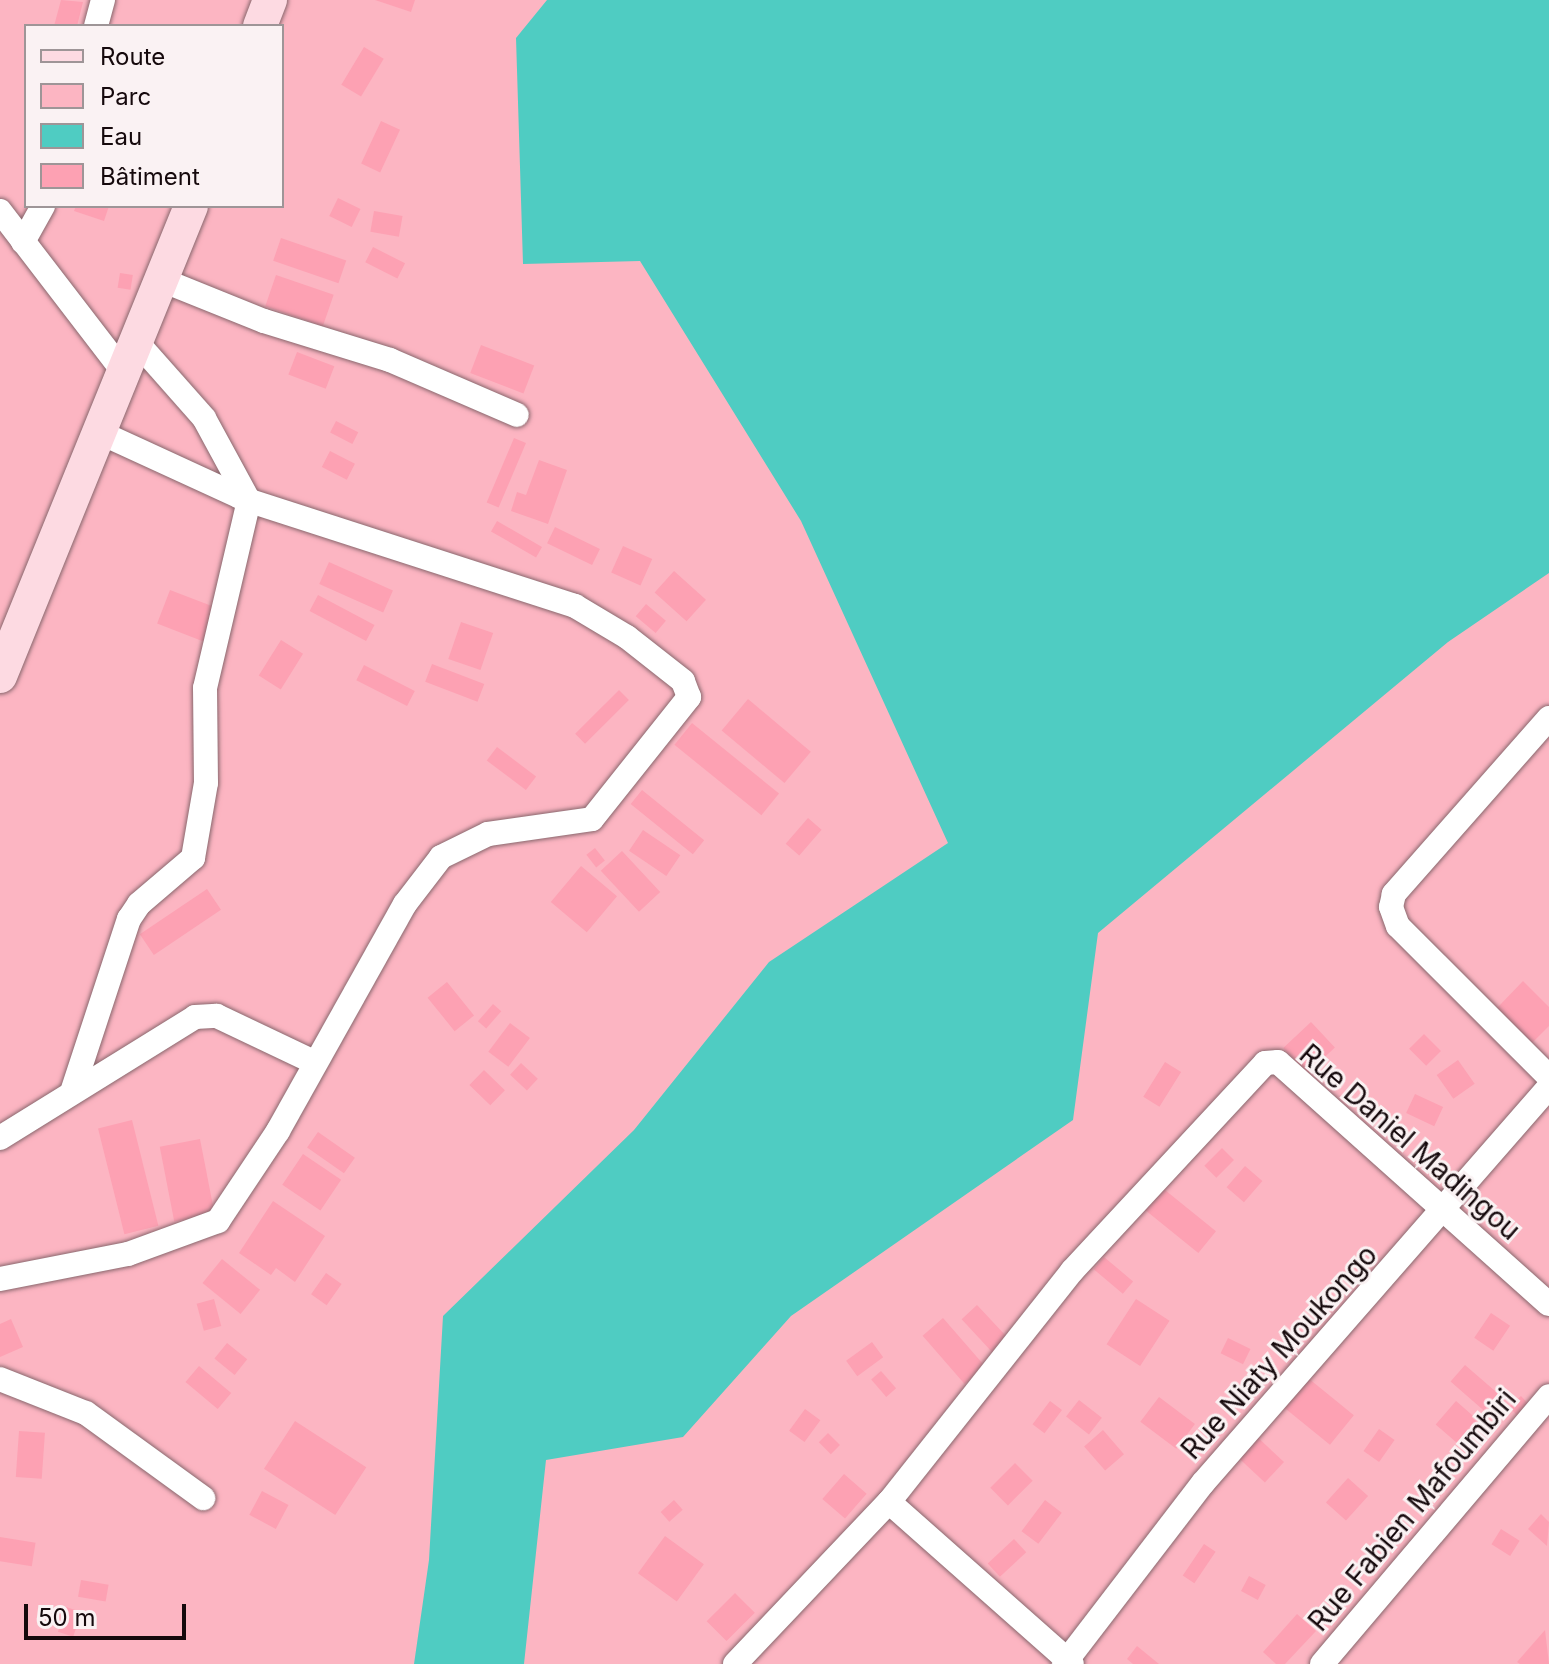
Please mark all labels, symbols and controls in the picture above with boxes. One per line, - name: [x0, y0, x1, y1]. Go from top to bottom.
- legend: [24, 24, 284, 208]
- text: Route: [100, 42, 165, 71]
- text: Parc: [100, 82, 151, 111]
- text: Eau: [100, 122, 142, 151]
- text: Bâtiment: [100, 162, 200, 191]
- street label: Rue Daniel Madingou: [1293, 1037, 1527, 1247]
- street label: Rue Niaty Moukongo: [1174, 1238, 1384, 1466]
- street label: Rue Fabien Mafoumbiri: [1301, 1382, 1523, 1638]
- scale bar: [28, 1588, 190, 1638]
- text: 50 m: [38, 1603, 96, 1632]

